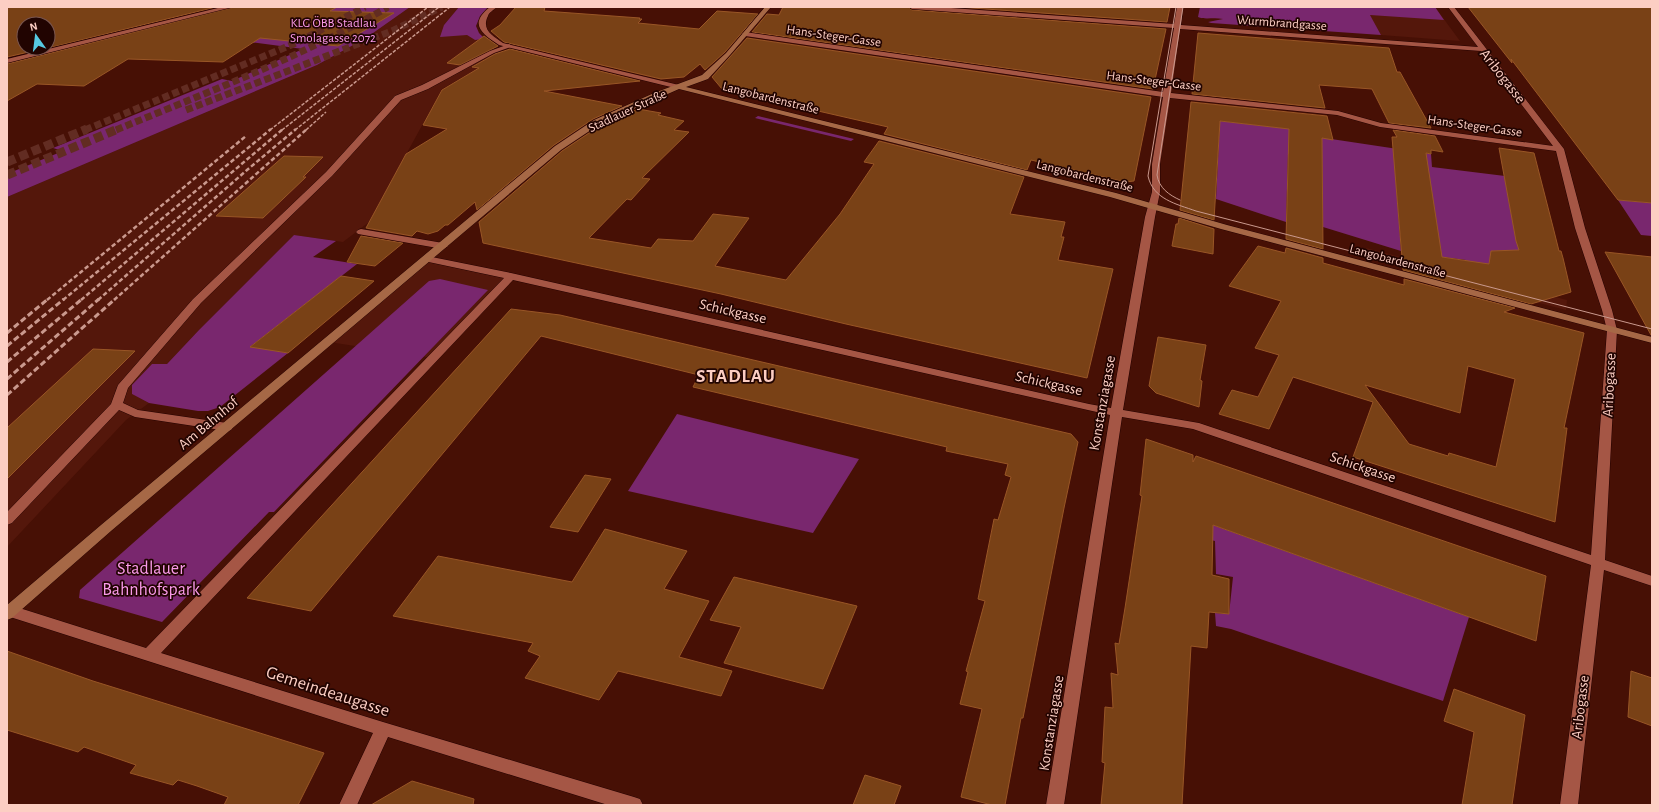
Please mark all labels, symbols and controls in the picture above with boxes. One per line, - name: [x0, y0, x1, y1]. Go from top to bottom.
- street label: Wurmbrandgasse: [1237, 14, 1327, 33]
- north arrow: [16, 16, 56, 56]
- park label: KLG ÖBB Stadlau Smolagasse 2072: [290, 16, 376, 45]
- text: N: [29, 21, 39, 33]
- street label: Hans-Steger-Gasse: [786, 23, 882, 50]
- street label: Aribogasse: [1477, 46, 1528, 106]
- street label: Hans-Steger-Gasse: [1106, 69, 1202, 94]
- street label: Langobardenstraße: [721, 80, 820, 117]
- street label: Stadlauer Straße: [586, 88, 669, 135]
- street label: Hans-Steger-Gasse: [1427, 113, 1523, 140]
- street label: Langobardenstraße: [1035, 158, 1134, 195]
- street label: Langobardenstraße: [1348, 242, 1447, 281]
- street label: Schickgasse: [698, 296, 768, 327]
- street label: Aribogasse: [1600, 353, 1619, 417]
- street label: Konstanziagasse: [1087, 354, 1118, 452]
- district label: STADLAU: [696, 367, 776, 386]
- street label: Schickgasse: [1014, 368, 1084, 399]
- street label: Am Bahnhof: [176, 393, 242, 453]
- street label: Schickgasse: [1328, 449, 1398, 486]
- park label: Stadlauer Bahnhofspark: [102, 560, 201, 599]
- street label: Gemeindeaugasse: [264, 664, 392, 720]
- street label: Konstanziagasse: [1037, 674, 1066, 772]
- street label: Aribogasse: [1569, 674, 1592, 740]

